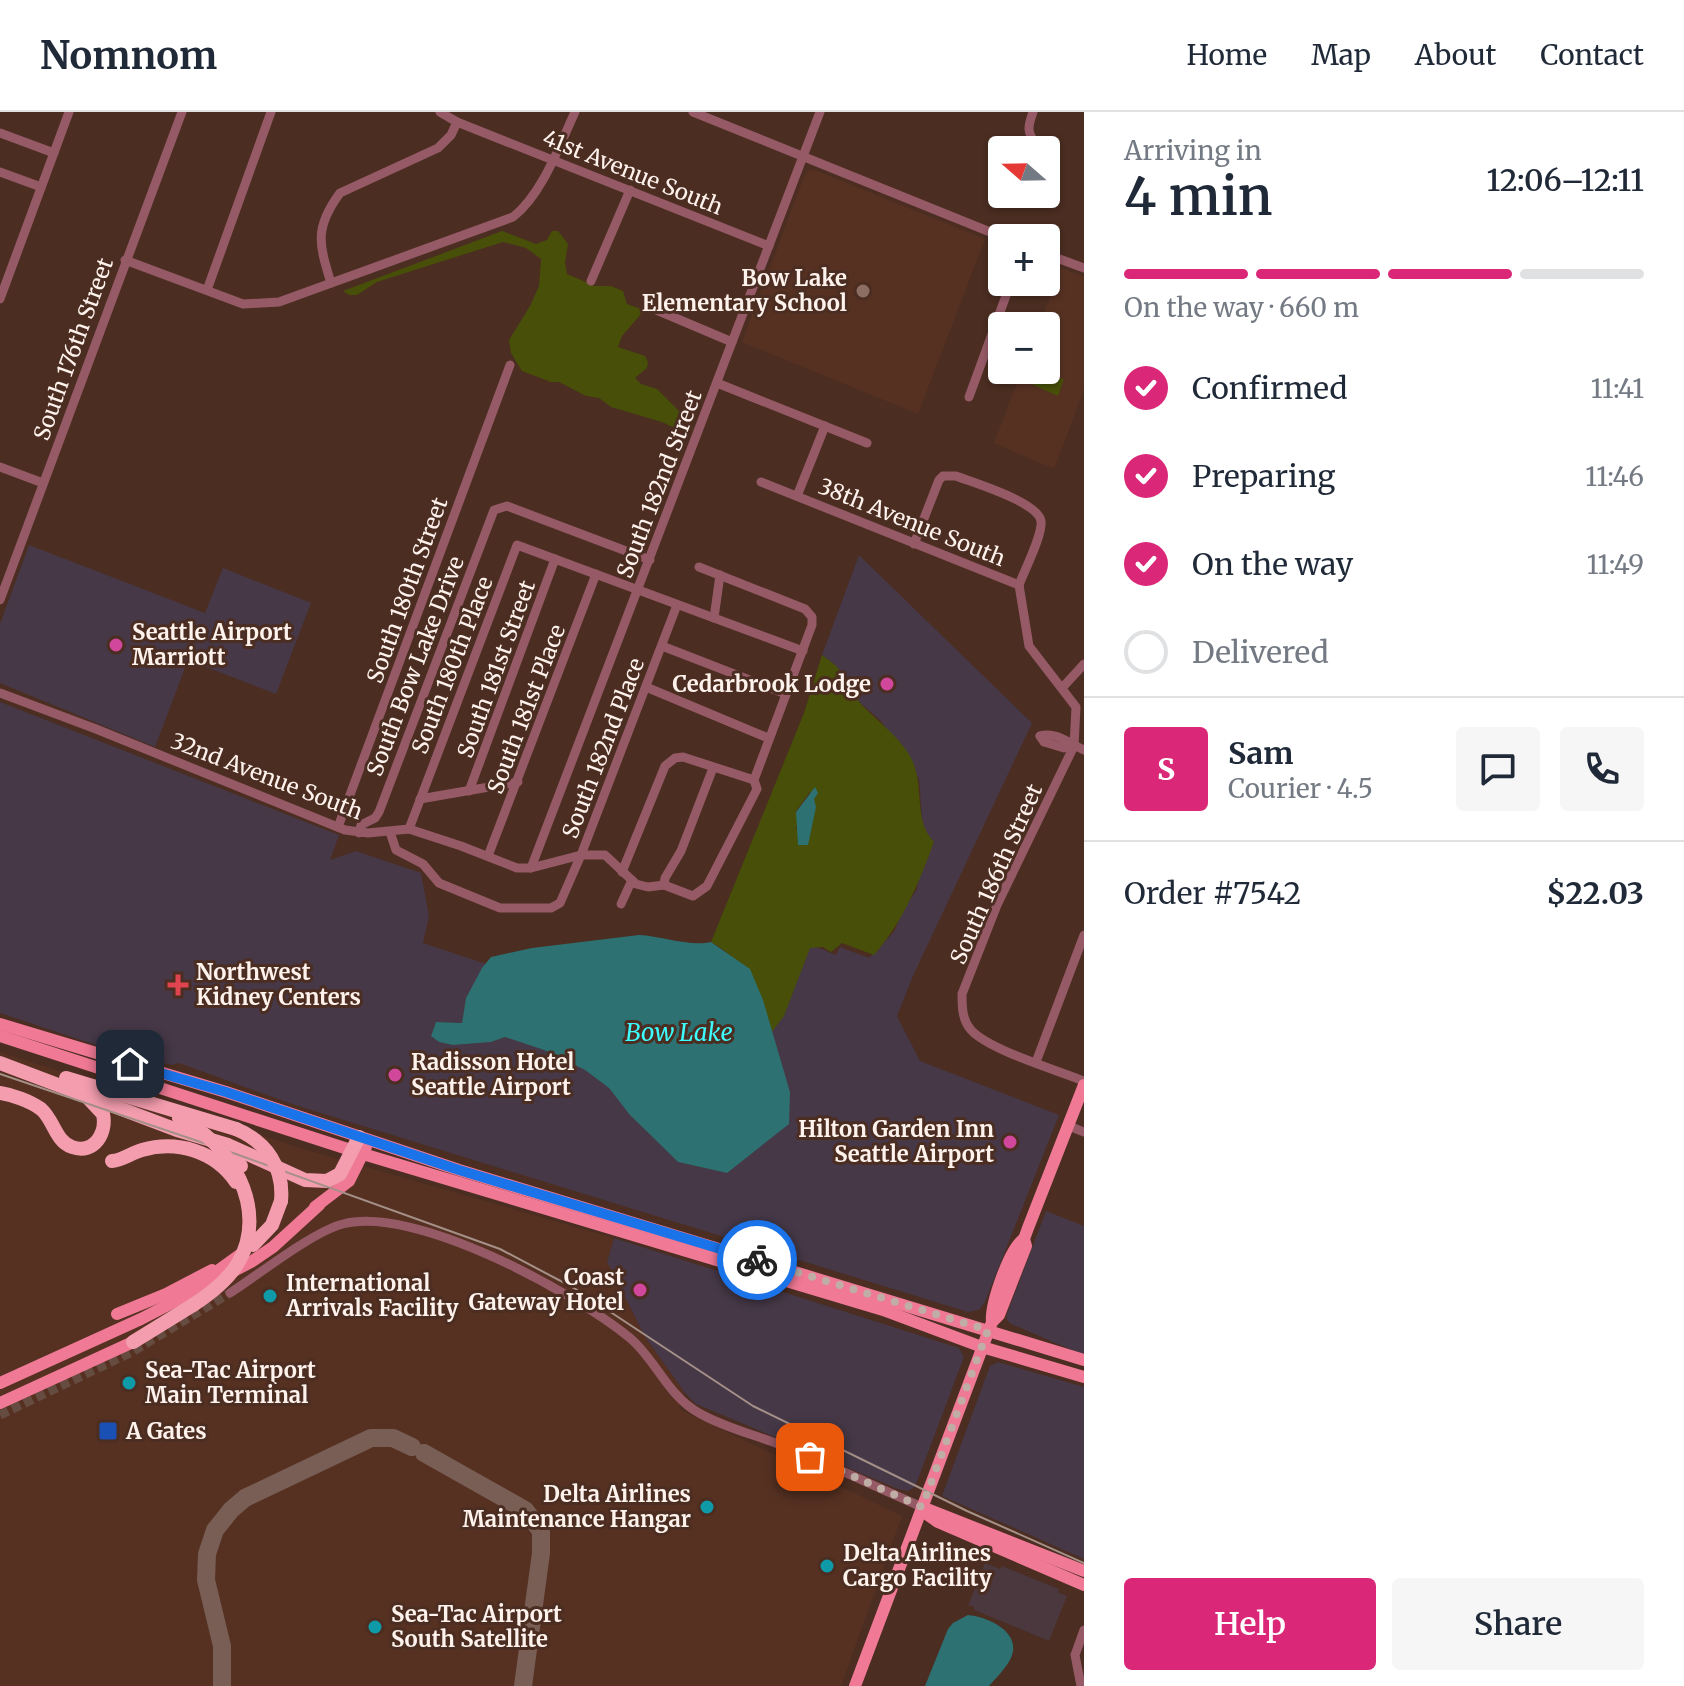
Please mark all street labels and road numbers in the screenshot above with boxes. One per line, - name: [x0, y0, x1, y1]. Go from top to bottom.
- street label: 41st Avenue South: [539, 123, 727, 221]
- street label: South 176th Street: [27, 254, 119, 444]
- street label: South 182nd Street: [610, 386, 708, 582]
- street label: 38th Avenue South: [815, 472, 1010, 572]
- street label: South 180th Street: [360, 493, 454, 687]
- street label: South Bow Lake Drive: [360, 552, 470, 780]
- street label: South 180th Place: [405, 572, 499, 758]
- street label: South 181st Street: [451, 576, 541, 762]
- street label: South 181st Place: [481, 620, 571, 798]
- street label: South 182nd Place: [556, 654, 650, 842]
- street label: 32nd Avenue South: [167, 727, 367, 826]
- street label: South 186th Street: [944, 779, 1049, 969]

